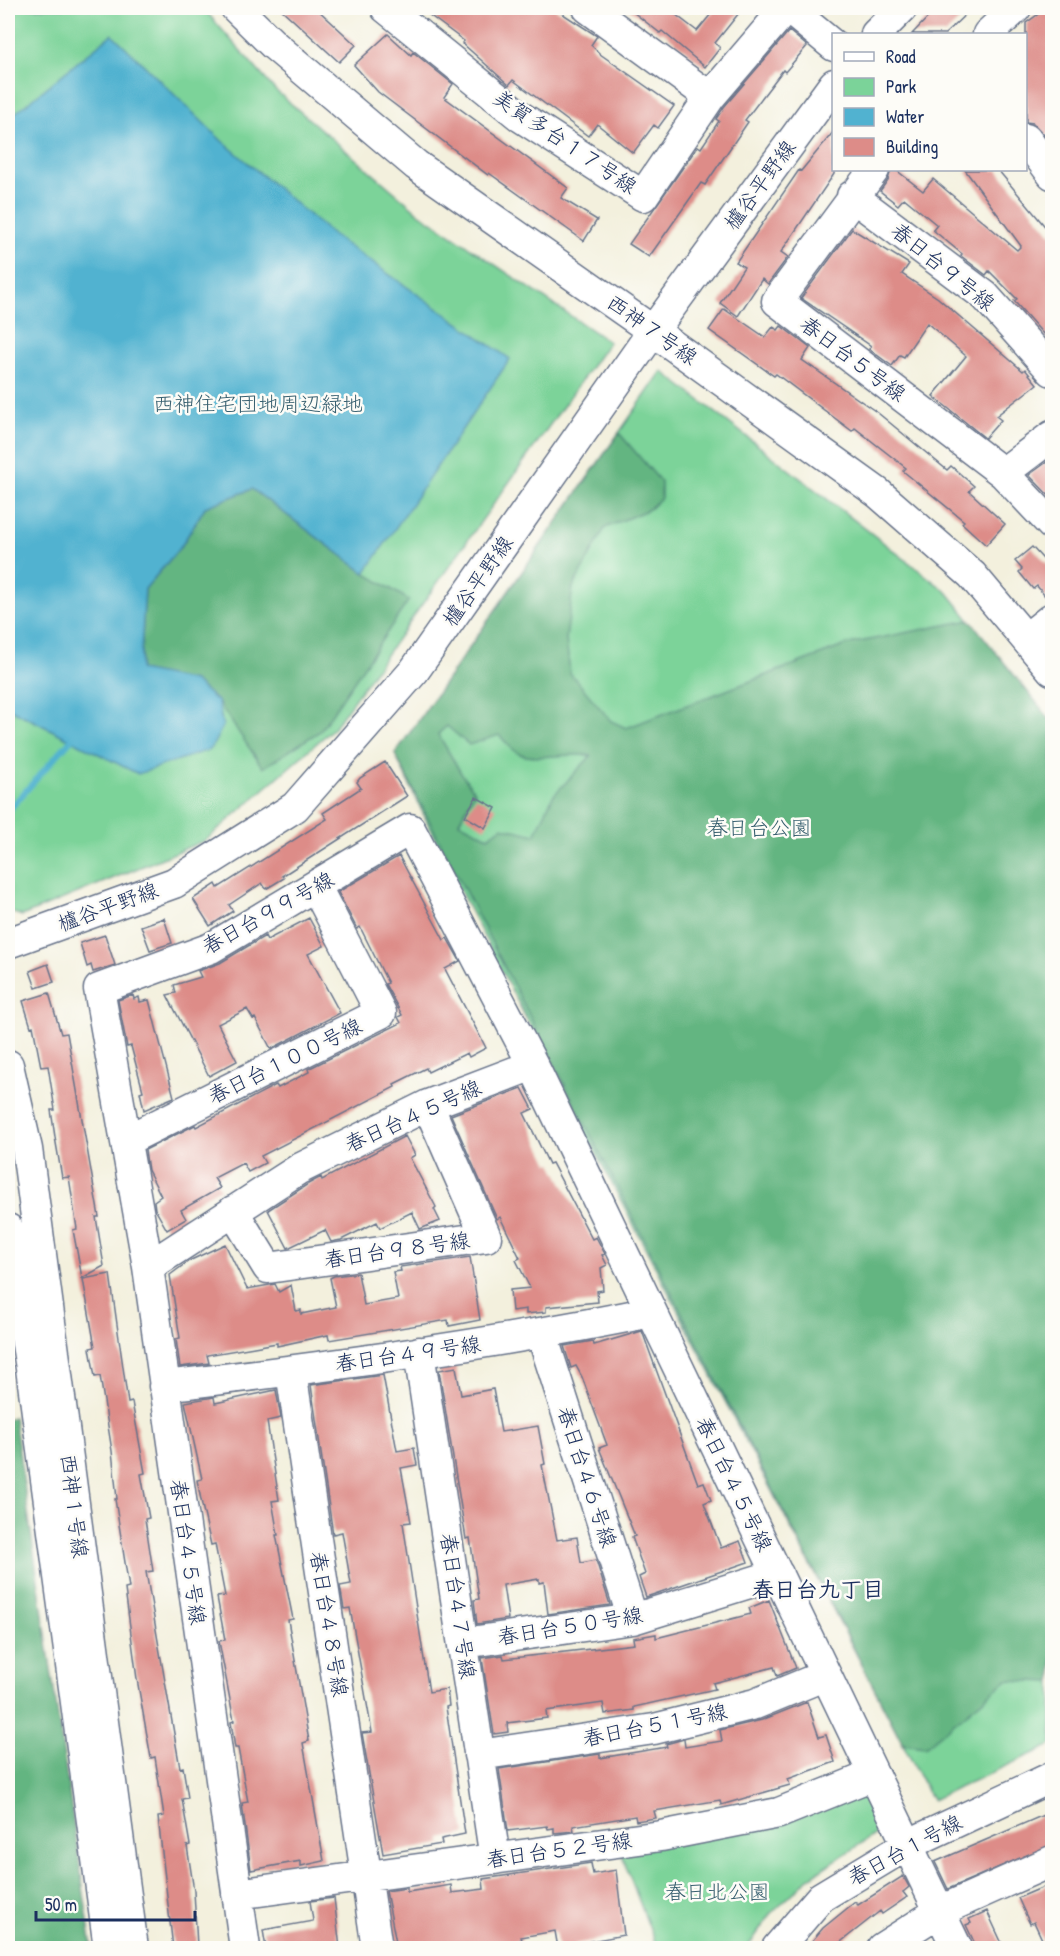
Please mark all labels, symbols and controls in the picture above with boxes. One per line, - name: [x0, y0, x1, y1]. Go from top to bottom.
- legend: [832, 33, 1027, 171]
- text: Road: [886, 44, 916, 69]
- text: Park: [886, 74, 917, 99]
- street label: 美賀多台１７号線: [488, 83, 643, 201]
- text: Water: [886, 104, 924, 129]
- street label: 櫨谷平野線: [717, 134, 802, 236]
- text: Building: [886, 134, 938, 159]
- street label: 春日台９号線: [885, 216, 1001, 318]
- street label: 西神７号線: [601, 288, 704, 372]
- street label: 春日台５号線: [794, 309, 912, 408]
- park label: 西神住宅団地周辺緑地: [153, 389, 363, 418]
- street label: 櫨谷平野線: [436, 529, 520, 632]
- park label: 春日台公園: [707, 813, 812, 842]
- street label: 春日台９９号線: [196, 864, 339, 961]
- street label: 櫨谷平野線: [54, 875, 162, 938]
- street label: 春日台１００号線: [203, 1011, 367, 1110]
- street label: 春日台４５号線: [340, 1072, 486, 1159]
- street label: 春日台９８号線: [322, 1225, 472, 1274]
- street label: 春日台４９号線: [333, 1329, 483, 1378]
- street label: 春日台４６号線: [551, 1402, 624, 1551]
- street label: 春日台４５号線: [689, 1411, 780, 1556]
- street label: 西神１号線: [54, 1452, 95, 1560]
- street label: 春日台４５号線: [164, 1477, 213, 1627]
- street label: 春日台４７号線: [434, 1531, 483, 1681]
- street label: 春日台４８号線: [304, 1549, 355, 1699]
- district label: 春日台九丁目: [752, 1574, 884, 1604]
- street label: 春日台５０号線: [495, 1600, 645, 1651]
- street label: 春日台５１号線: [580, 1696, 730, 1753]
- street label: 春日台１号線: [842, 1807, 967, 1892]
- street label: 春日台５２号線: [484, 1825, 634, 1874]
- park label: 春日北公園: [665, 1877, 770, 1906]
- scale bar: [36, 1884, 195, 1922]
- text: 50 m: [45, 1892, 77, 1917]

